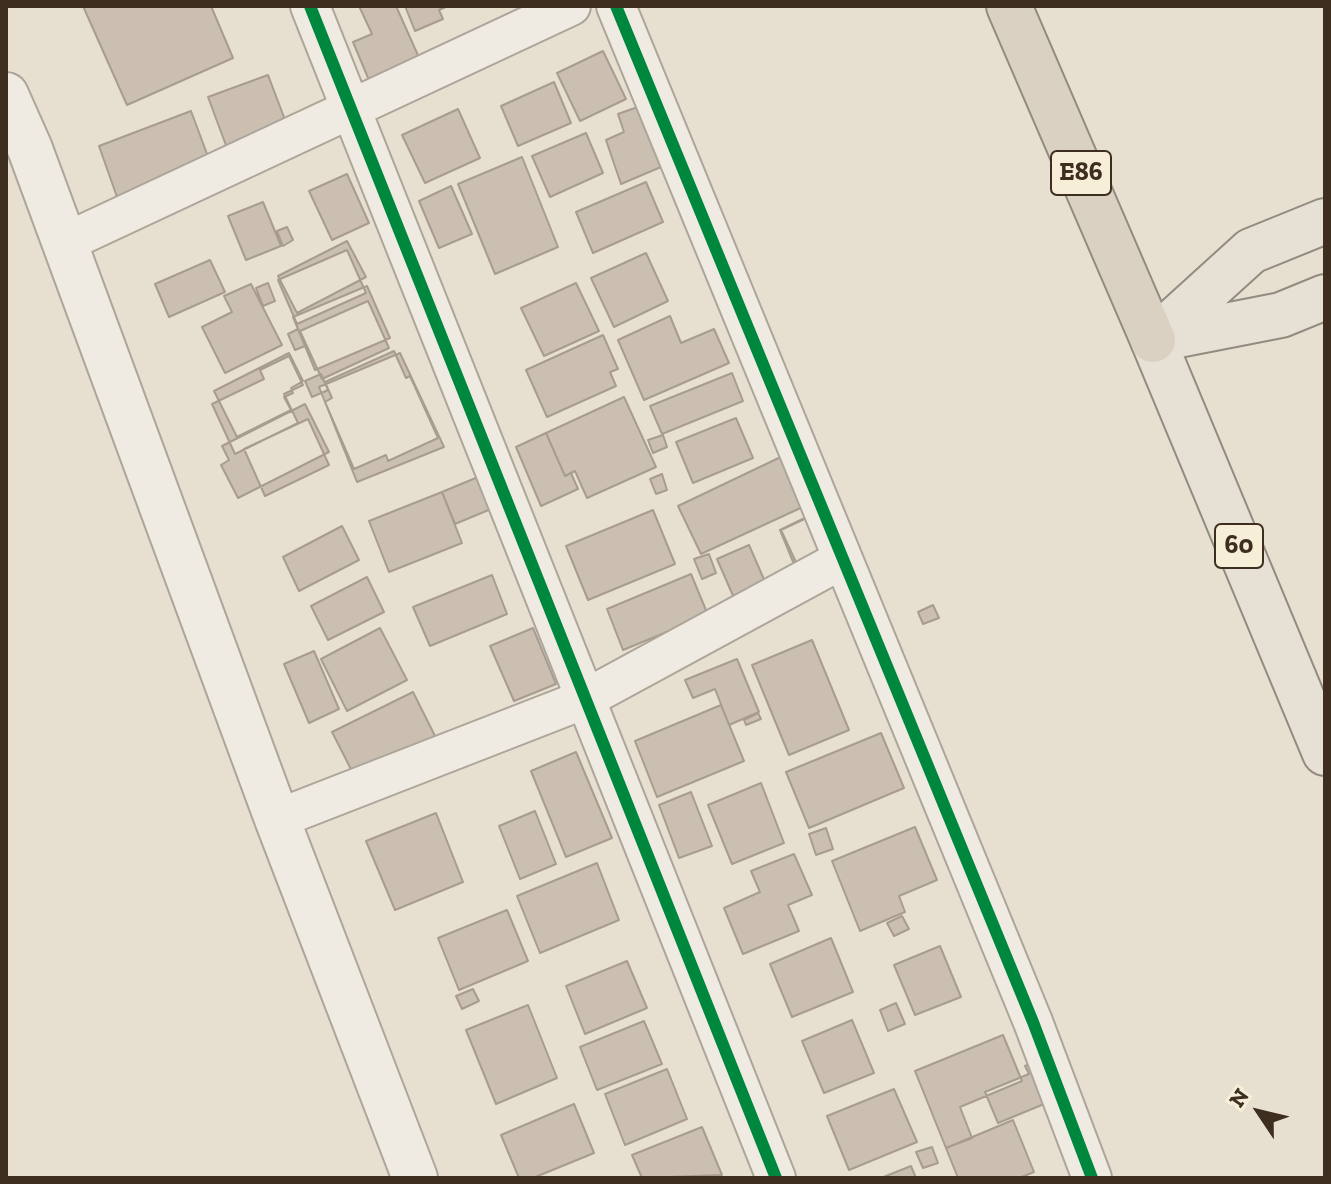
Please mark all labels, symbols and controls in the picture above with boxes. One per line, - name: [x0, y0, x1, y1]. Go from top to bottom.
- road number: E86: [1051, 151, 1111, 195]
- road number: 60: [1215, 524, 1263, 568]
- north arrow: [1219, 1072, 1299, 1152]
- text: N: [1223, 1083, 1255, 1113]

